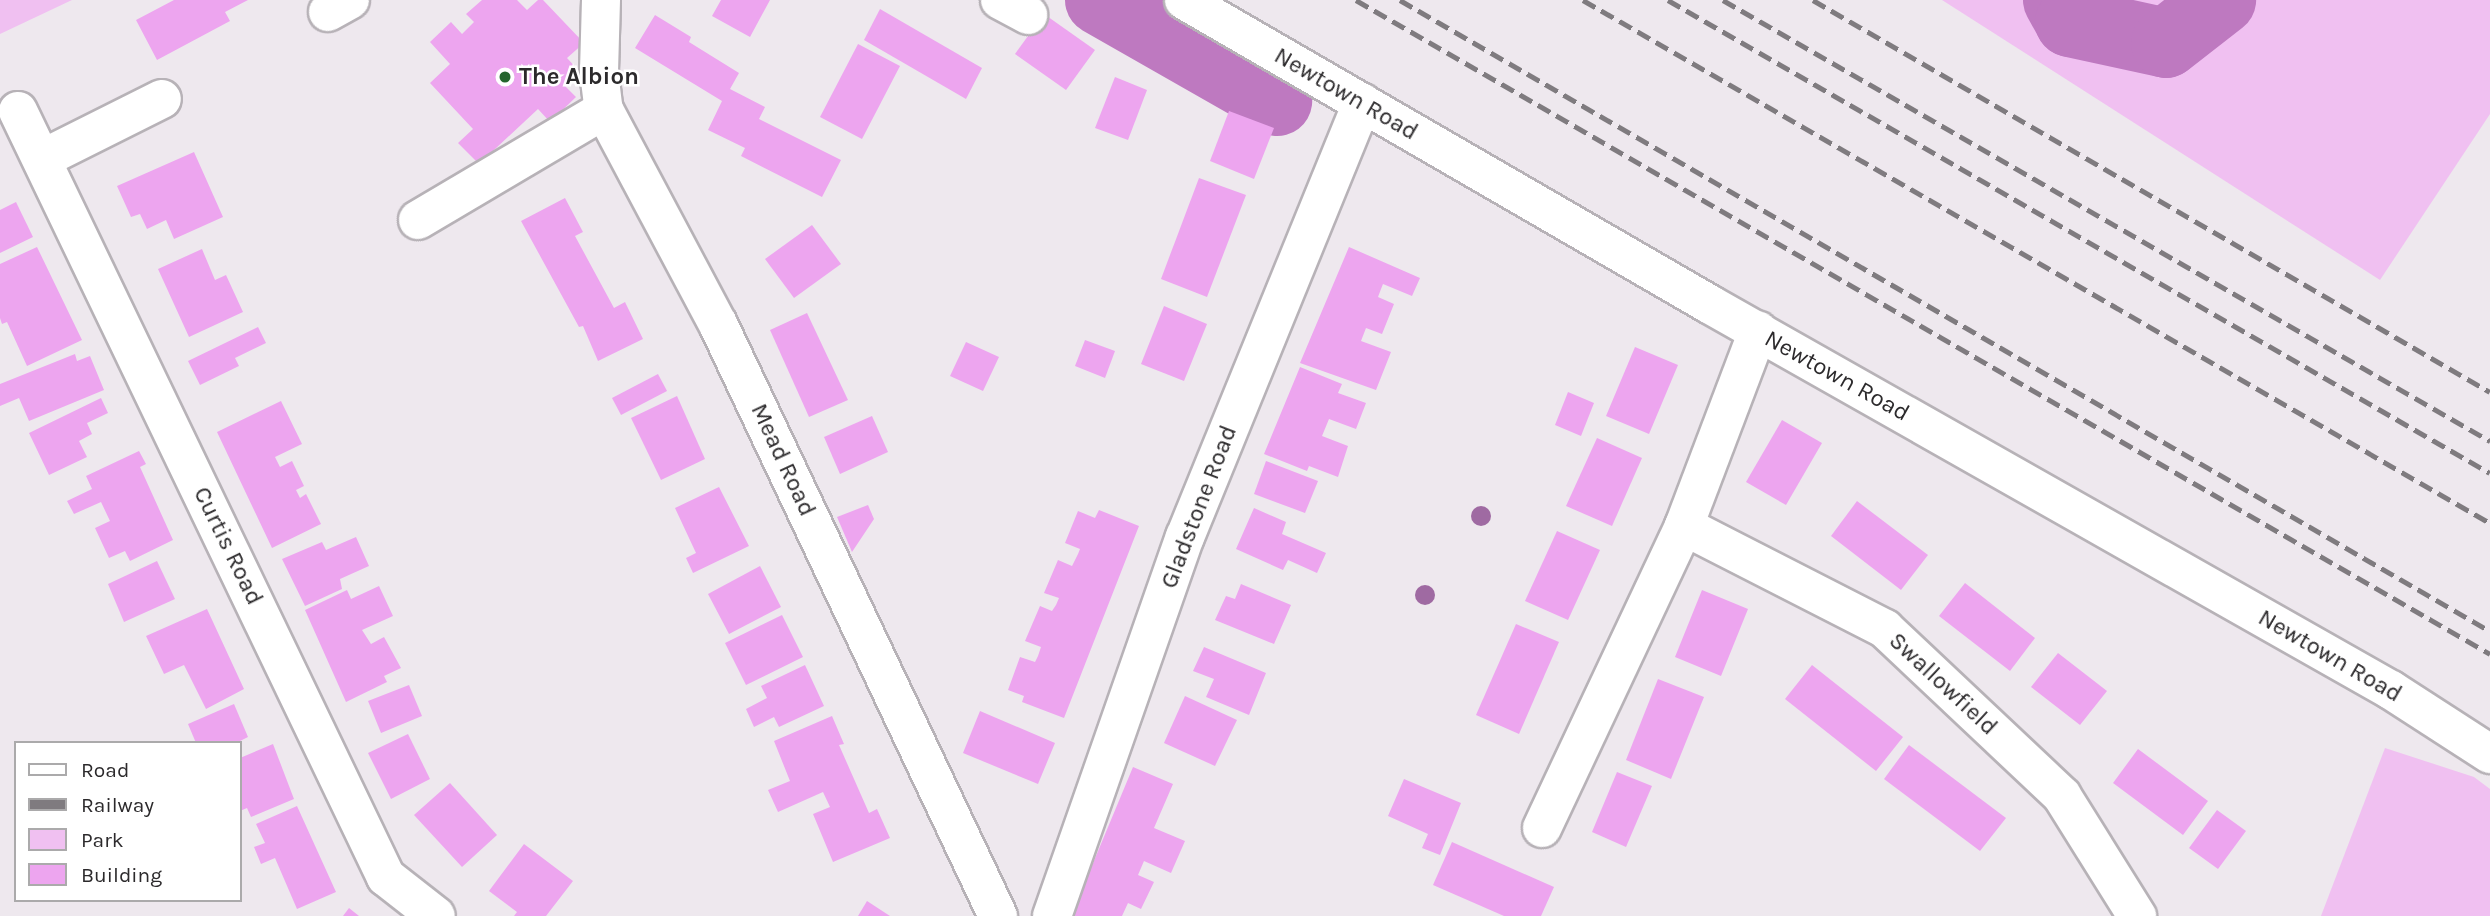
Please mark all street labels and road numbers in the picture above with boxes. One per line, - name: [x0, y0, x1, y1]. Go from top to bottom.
- street label: Newtown Road: [1269, 41, 1423, 147]
- street label: Newtown Road: [1760, 324, 1914, 428]
- street label: Mead Road: [744, 399, 822, 521]
- street label: Gladstone Road: [1155, 421, 1243, 593]
- street label: Curtis Road: [187, 482, 269, 610]
- street label: Newtown Road: [2253, 603, 2407, 709]
- street label: Swallowfield: [1883, 627, 2003, 741]

